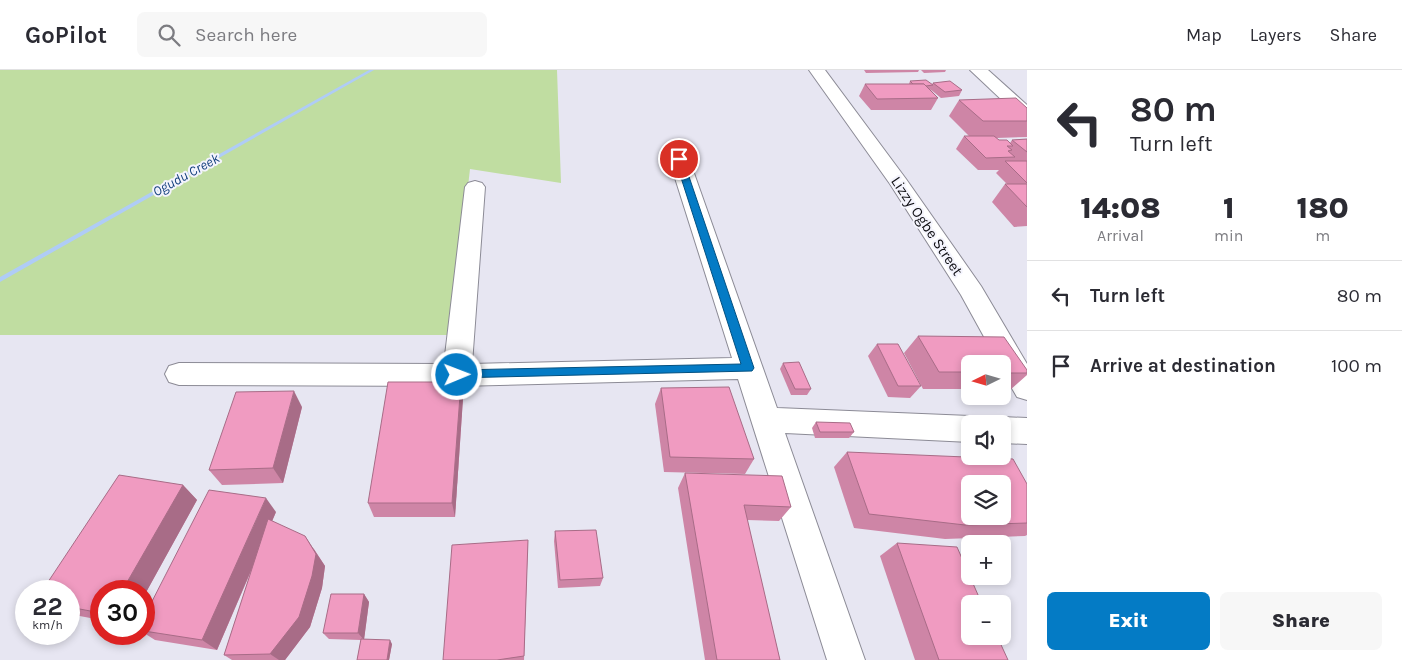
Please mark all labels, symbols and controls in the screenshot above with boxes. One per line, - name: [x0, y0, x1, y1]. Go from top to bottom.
- search box: [137, 12, 487, 57]
- text: GoPilot: [25, 21, 107, 49]
- icon: search: [155, 21, 183, 49]
- text: Search here: [195, 24, 297, 46]
- text: Map: [1186, 24, 1222, 46]
- text: Layers: [1250, 24, 1302, 46]
- text: Share: [1330, 24, 1377, 46]
- text: 80 m: [1130, 89, 1217, 130]
- icon: left: [1047, 90, 1112, 155]
- text: Turn left: [1130, 131, 1213, 157]
- pin: [658, 138, 700, 180]
- icon: arrive: [665, 145, 693, 173]
- water label: Ogudu Creek: [150, 149, 223, 200]
- street label: Lizzy Ogbe Street: [887, 173, 967, 279]
- text: 14:08: [1080, 190, 1161, 226]
- text: 1: [1223, 190, 1234, 226]
- text: 180: [1297, 190, 1349, 226]
- text: Arrival: [1097, 226, 1144, 245]
- text: min: [1214, 226, 1243, 245]
- text: m: [1315, 226, 1330, 245]
- icon: left: [1047, 282, 1075, 310]
- text: Turn left: [1090, 285, 1165, 307]
- text: 80 m: [1337, 285, 1382, 307]
- position arrow: [430, 348, 482, 400]
- icon: arrive: [1047, 352, 1075, 380]
- north arrow: [961, 355, 1011, 405]
- map controls: [961, 355, 1011, 645]
- text: Arrive at destination: [1090, 355, 1276, 377]
- text: 100 m: [1331, 355, 1382, 377]
- button: sound: [961, 415, 1011, 465]
- button: layers: [961, 475, 1011, 525]
- button: +: [961, 535, 1011, 585]
- speed limit sign: 30: [90, 580, 155, 645]
- text: 22: [32, 592, 63, 621]
- button: Exit: [1047, 592, 1210, 650]
- button: Share: [1220, 592, 1382, 650]
- button: −: [961, 595, 1011, 645]
- text: km/h: [32, 618, 63, 632]

